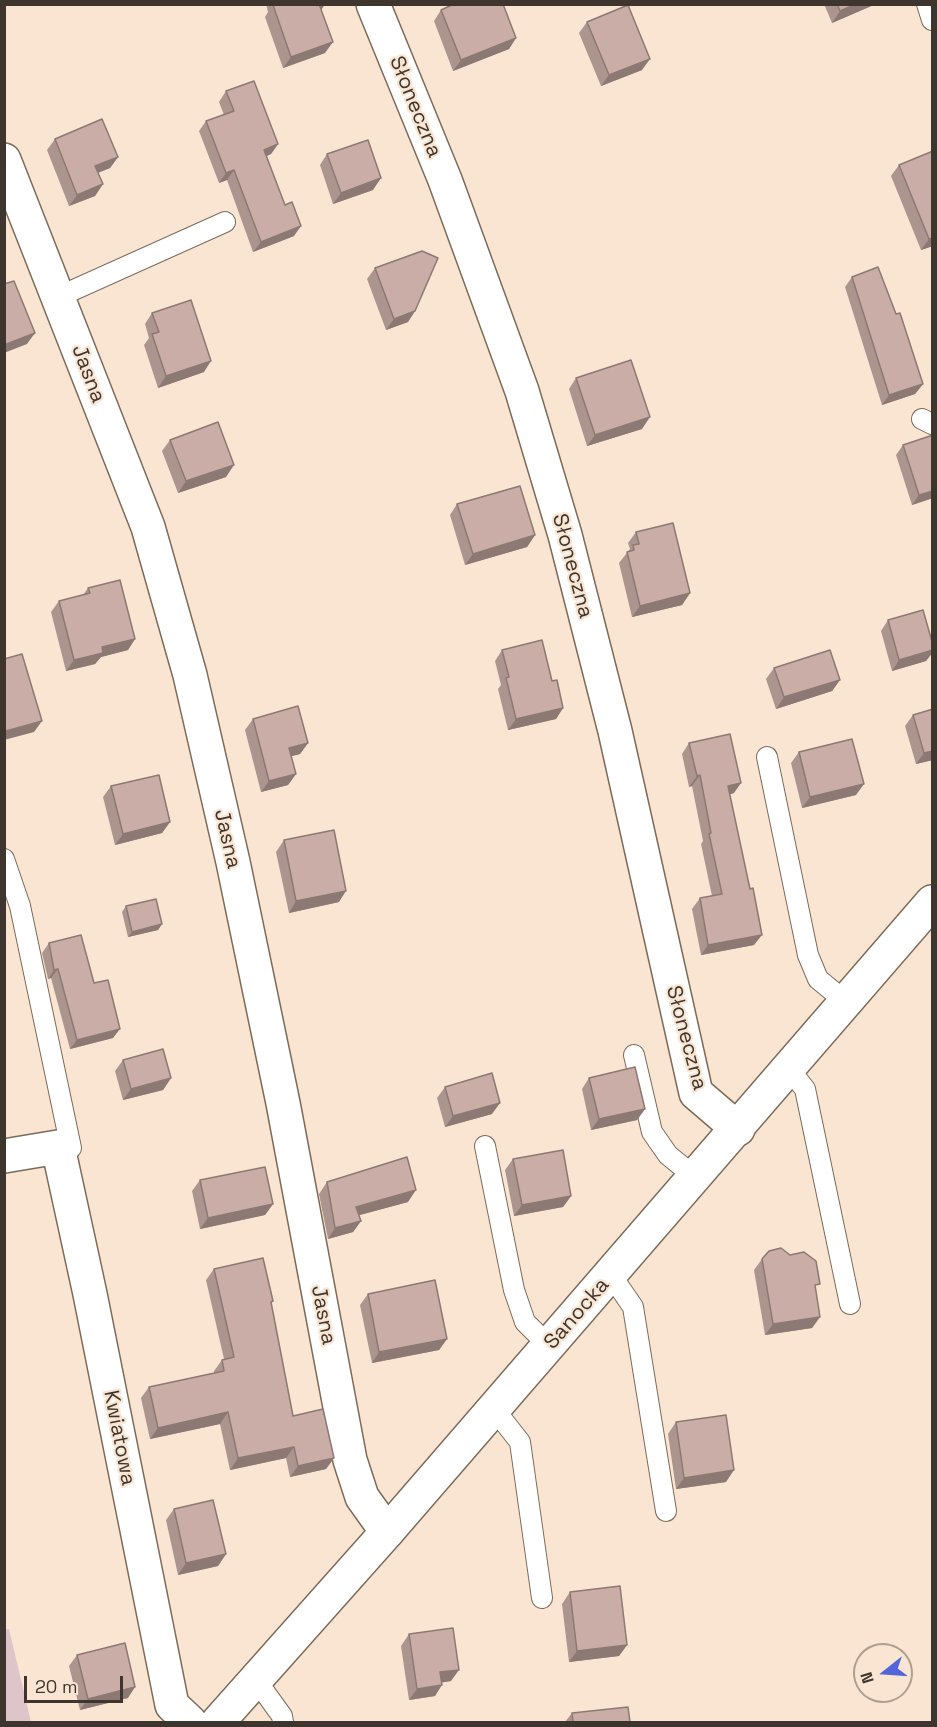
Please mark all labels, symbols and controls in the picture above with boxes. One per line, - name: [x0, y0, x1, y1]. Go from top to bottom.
- street label: Słoneczna: [383, 53, 447, 161]
- street label: Jasna: [65, 342, 111, 406]
- street label: Słoneczna: [546, 511, 598, 621]
- street label: Jasna: [208, 807, 246, 871]
- street label: Słoneczna: [660, 983, 712, 1093]
- street label: Sanocka: [539, 1273, 615, 1355]
- street label: Jasna: [305, 1283, 341, 1347]
- street label: Kwiatowa: [97, 1388, 141, 1488]
- north arrow: [853, 1643, 913, 1703]
- scale bar: [27, 1664, 126, 1702]
- text: N: [856, 1670, 879, 1686]
- text: 20 m: [35, 1675, 78, 1698]

